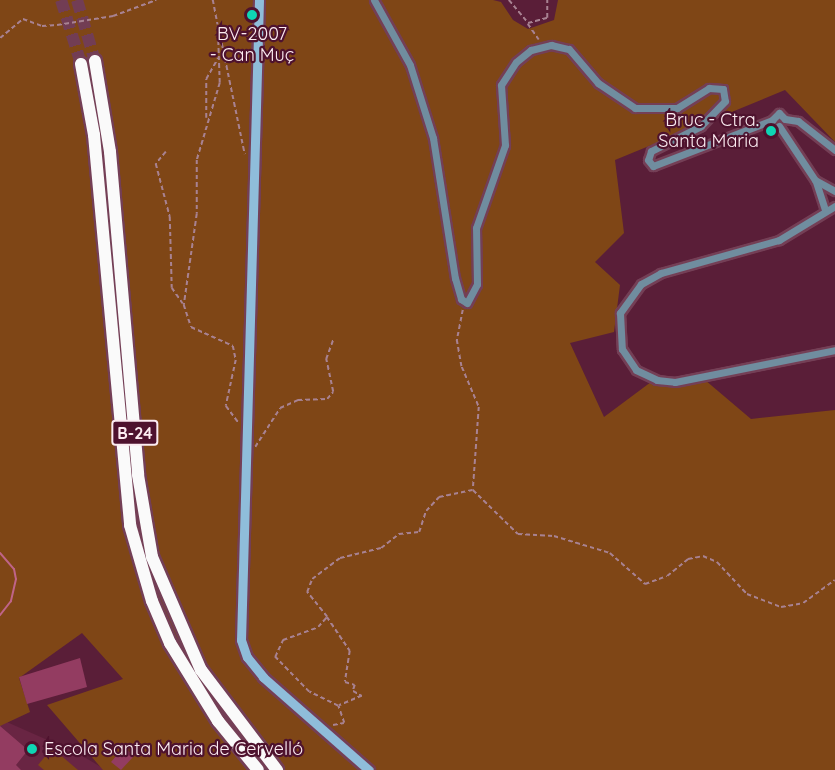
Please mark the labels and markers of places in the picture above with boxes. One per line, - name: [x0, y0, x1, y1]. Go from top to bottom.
- marker: BV-2007 - Can Muç: [245, 8, 259, 22]
- place label: BV-2007 - Can Muç: [210, 24, 294, 66]
- place label: Bruc - Ctra. Santa Maria: [658, 110, 759, 152]
- marker: Bruc - Ctra. Santa Maria: [764, 124, 778, 138]
- place label: Escola Santa Maria de Cervelló: [44, 738, 303, 760]
- marker: Escola Santa Maria de Cervelló: [25, 742, 39, 756]

